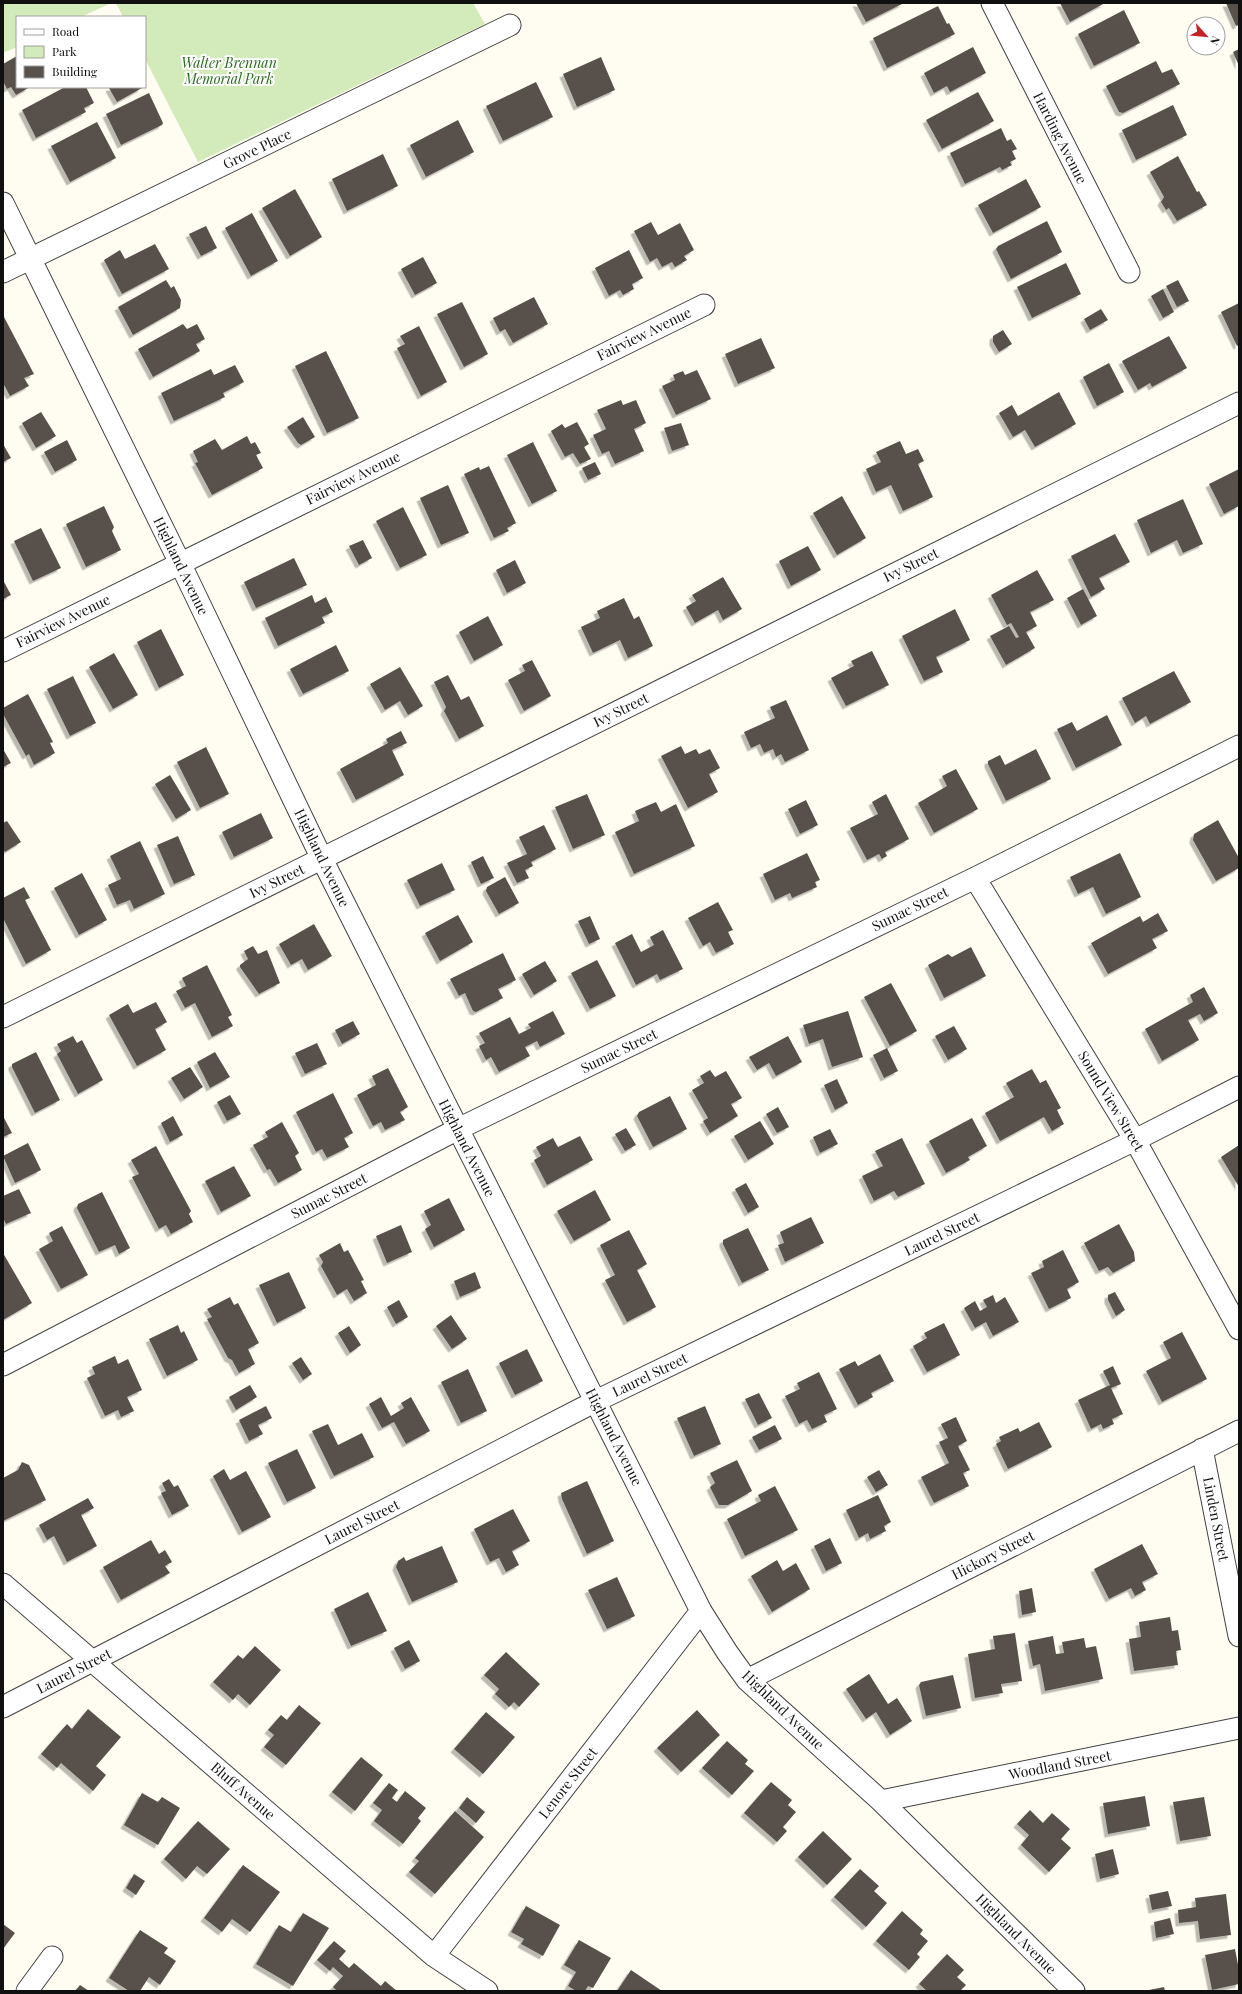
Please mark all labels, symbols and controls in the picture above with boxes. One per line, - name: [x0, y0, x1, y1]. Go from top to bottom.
- legend: [16, 16, 146, 88]
- north arrow: [1186, 16, 1226, 56]
- text: Road: [52, 23, 79, 39]
- text: N: [1207, 34, 1224, 48]
- text: Park: [52, 43, 77, 59]
- park label: Walter Brennan Memorial Park: [181, 53, 277, 88]
- text: Building: [52, 63, 98, 79]
- street label: Harding Avenue: [1029, 89, 1092, 187]
- street label: Grove Place: [220, 124, 294, 173]
- street label: Fairview Avenue: [593, 303, 694, 365]
- street label: Fairview Avenue: [302, 447, 403, 509]
- street label: Highland Avenue: [149, 514, 213, 618]
- street label: Ivy Street: [880, 543, 942, 586]
- street label: Fairview Avenue: [12, 590, 113, 652]
- street label: Ivy Street: [590, 688, 652, 731]
- street label: Highland Avenue: [290, 806, 354, 910]
- street label: Ivy Street: [246, 859, 308, 902]
- street label: Sumac Street: [868, 881, 952, 935]
- street label: Sumac Street: [577, 1023, 661, 1077]
- street label: Sound View Street: [1074, 1047, 1149, 1155]
- street label: Highland Avenue: [435, 1096, 500, 1200]
- street label: Sumac Street: [287, 1168, 371, 1223]
- street label: Laurel Street: [901, 1207, 983, 1260]
- street label: Laurel Street: [609, 1348, 691, 1401]
- street label: Highland Avenue: [582, 1385, 647, 1489]
- street label: Linden Street: [1199, 1475, 1234, 1564]
- street label: Laurel Street: [321, 1494, 403, 1549]
- street label: Hickory Street: [948, 1525, 1038, 1584]
- street label: Laurel Street: [33, 1643, 115, 1698]
- street label: Highland Avenue: [738, 1666, 828, 1754]
- street label: Lenore Street: [534, 1742, 602, 1822]
- street label: Woodland Street: [1006, 1745, 1114, 1784]
- street label: Bluff Avenue: [207, 1758, 279, 1824]
- street label: Highland Avenue: [972, 1889, 1061, 1978]

